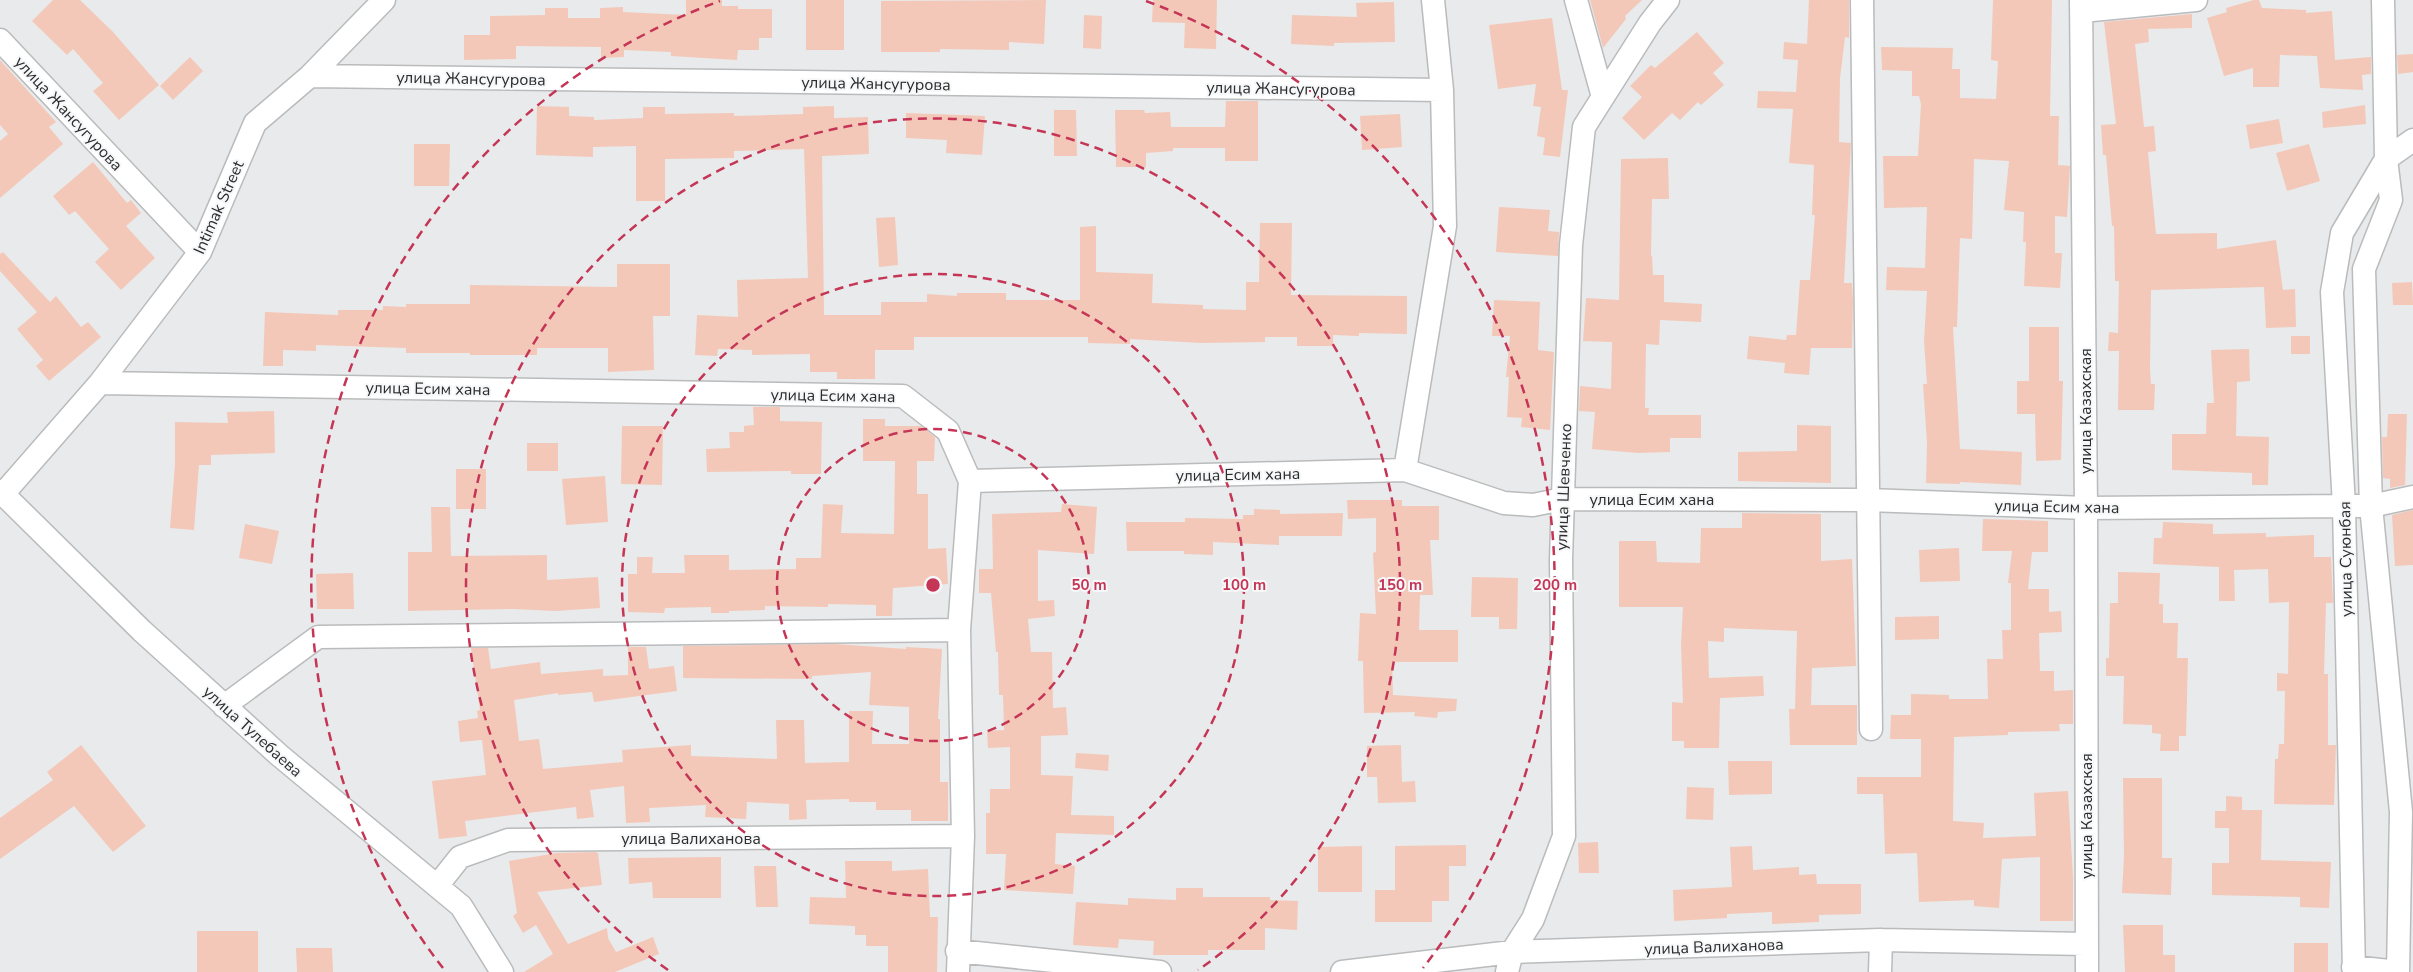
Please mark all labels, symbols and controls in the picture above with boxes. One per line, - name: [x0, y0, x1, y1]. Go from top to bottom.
- street label: улица Жансугурова: [9, 52, 127, 176]
- street label: улица Жансугурова: [396, 67, 546, 91]
- street label: улица Жансугурова: [801, 72, 951, 96]
- street label: улица Жансугурова: [1206, 77, 1356, 101]
- street label: Intimak Street: [188, 157, 250, 258]
- street label: улица Казахская: [2075, 348, 2097, 474]
- street label: улица Есим хана: [365, 377, 491, 401]
- street label: улица Есим хана: [770, 384, 896, 408]
- street label: улица Шевченко: [1551, 423, 1577, 551]
- street label: улица Есим хана: [1175, 463, 1301, 487]
- street label: улица Есим хана: [1590, 489, 1714, 511]
- street label: улица Есим хана: [1994, 495, 2120, 519]
- street label: улица Суюнбая: [2334, 501, 2358, 617]
- text: 50 m: [1071, 575, 1107, 595]
- text: 100 m: [1222, 575, 1266, 595]
- text: 150 m: [1378, 575, 1422, 595]
- text: 200 m: [1533, 575, 1577, 595]
- centre of rings: [924, 576, 942, 594]
- street label: улица Тулебаева: [198, 681, 307, 782]
- street label: улица Казахская: [2076, 753, 2098, 879]
- street label: улица Валиханова: [621, 828, 761, 850]
- street label: улица Валиханова: [1644, 934, 1784, 960]

